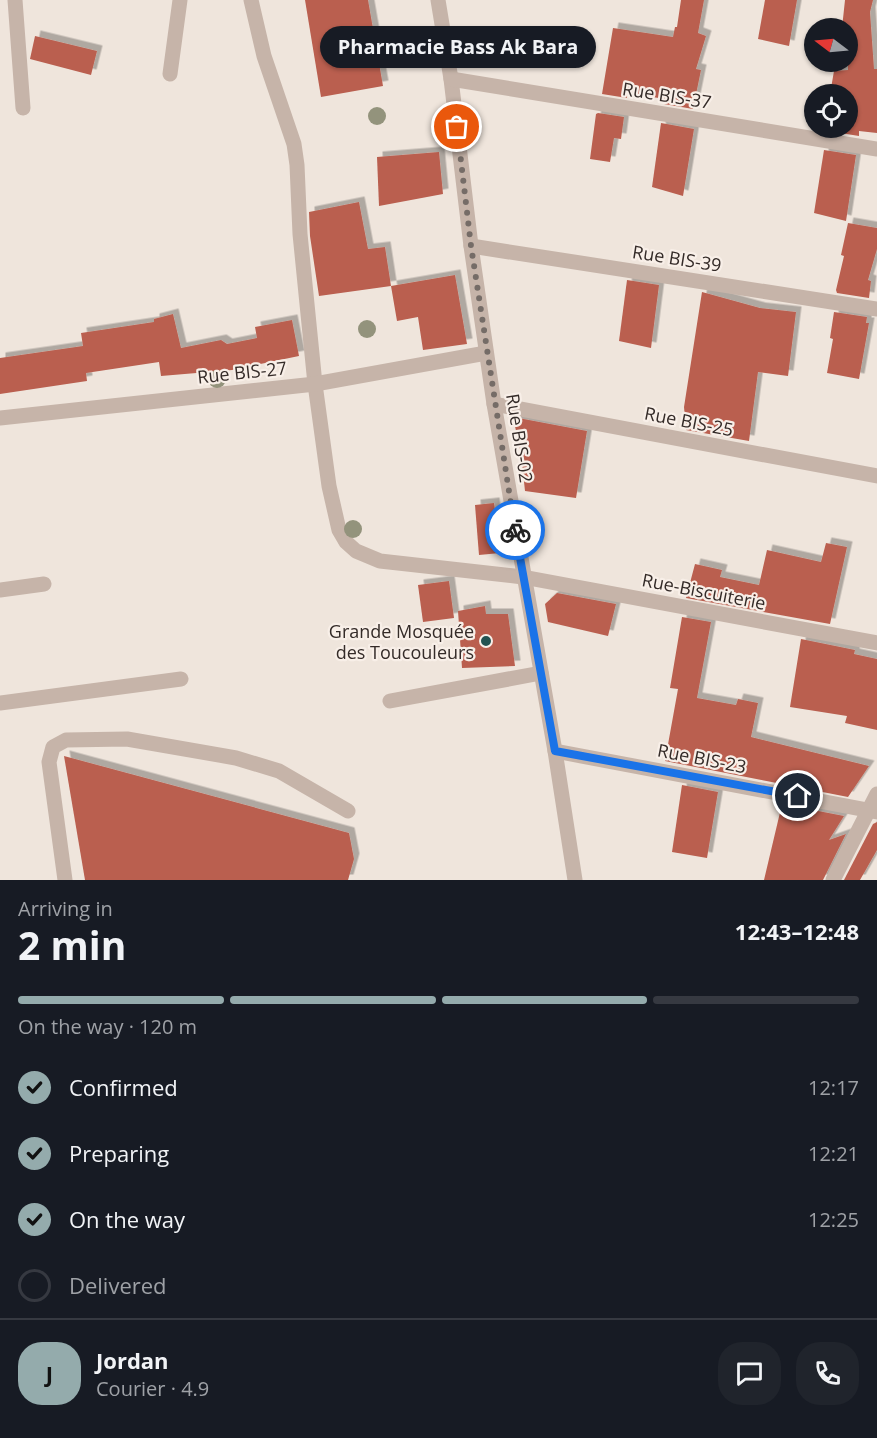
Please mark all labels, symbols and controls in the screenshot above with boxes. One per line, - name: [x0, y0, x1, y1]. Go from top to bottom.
- north arrow: [804, 18, 858, 72]
- map controls: [804, 18, 858, 138]
- callout: Pharmacie Bass Ak Bara: [319, 25, 595, 67]
- text: Pharmacie Bass Ak Bara: [338, 33, 578, 60]
- street label: Rue BIS-37: [621, 76, 713, 114]
- button: locate: [804, 84, 858, 138]
- pin: [431, 101, 482, 152]
- icon: bag: [440, 110, 473, 143]
- street label: Rue BIS-39: [631, 239, 723, 277]
- street label: Rue BIS-27: [196, 355, 288, 389]
- street label: Rue BIS-02: [501, 392, 539, 484]
- street label: Rue BIS-25: [643, 401, 735, 441]
- courier: [485, 500, 545, 560]
- icon: bike: [499, 514, 532, 547]
- street label: Rue-Biscuiterie: [640, 567, 768, 615]
- place label: Grande Mosquée des Toucouleurs: [329, 619, 474, 664]
- marker: Grande Mosquée des Toucouleurs: [479, 634, 493, 648]
- street label: Rue BIS-23: [656, 738, 748, 778]
- pin: [772, 770, 823, 821]
- icon: home: [781, 779, 814, 812]
- text: Arriving in: [18, 895, 113, 922]
- text: 12:43–12:48: [735, 916, 859, 946]
- text: 2 min: [18, 918, 126, 971]
- text: On the way · 120 m: [18, 1013, 197, 1040]
- icon: check: [18, 1071, 51, 1104]
- text: Confirmed: [69, 1072, 178, 1102]
- text: 12:17: [808, 1074, 859, 1101]
- icon: check: [18, 1137, 51, 1170]
- text: Preparing: [69, 1138, 169, 1168]
- text: 12:21: [808, 1140, 859, 1167]
- icon: check: [18, 1203, 51, 1236]
- text: On the way: [69, 1204, 185, 1234]
- text: 12:25: [808, 1206, 859, 1233]
- text: Delivered: [69, 1270, 167, 1300]
- button: chat: [718, 1342, 781, 1405]
- button: phone: [796, 1342, 859, 1405]
- text: Jordan: [96, 1345, 169, 1375]
- text: J: [46, 1358, 53, 1388]
- text: Courier · 4.9: [96, 1375, 209, 1402]

